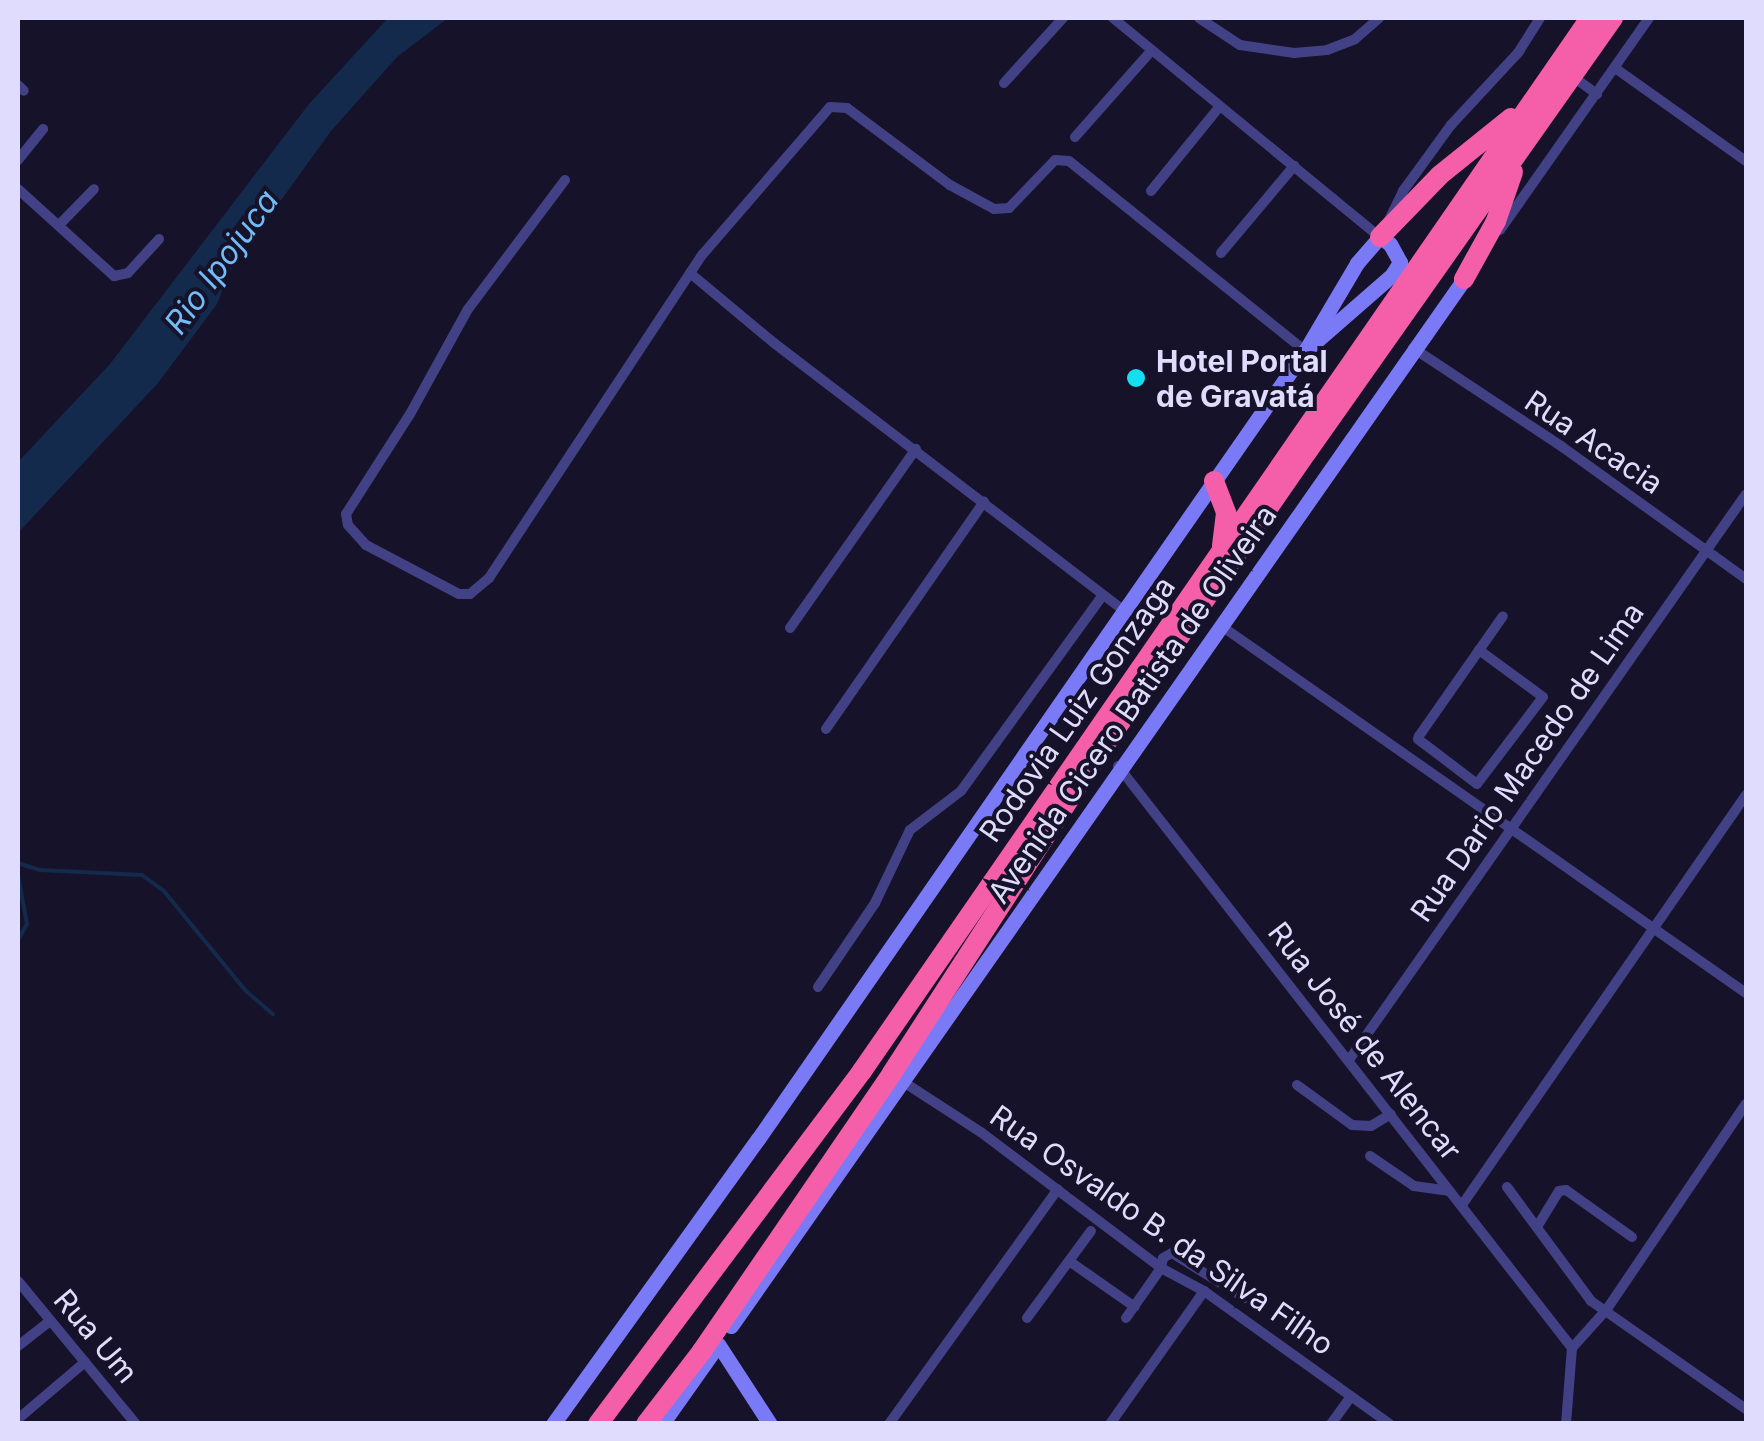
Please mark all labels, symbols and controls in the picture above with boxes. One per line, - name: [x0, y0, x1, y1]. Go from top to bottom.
- water label: Rio Ipojuca: [157, 183, 287, 341]
- place label: Hotel Portal de Gravatá: [1156, 343, 1328, 414]
- marker: Hotel Portal de Gravatá: [1125, 367, 1147, 389]
- street label: Rua Acacia: [1518, 383, 1670, 501]
- street label: Avenida Cicero Batista de Oliveira: [980, 498, 1284, 910]
- street label: Rodovia Luiz Gonzaga: [972, 569, 1182, 849]
- street label: Rua Dario Macedo de Lima: [1403, 596, 1651, 928]
- street label: Rua José de Alencar: [1261, 915, 1469, 1167]
- street label: Rua Osvaldo B. da Silva Filho: [983, 1097, 1341, 1363]
- street label: Rua Um: [47, 1282, 145, 1390]

